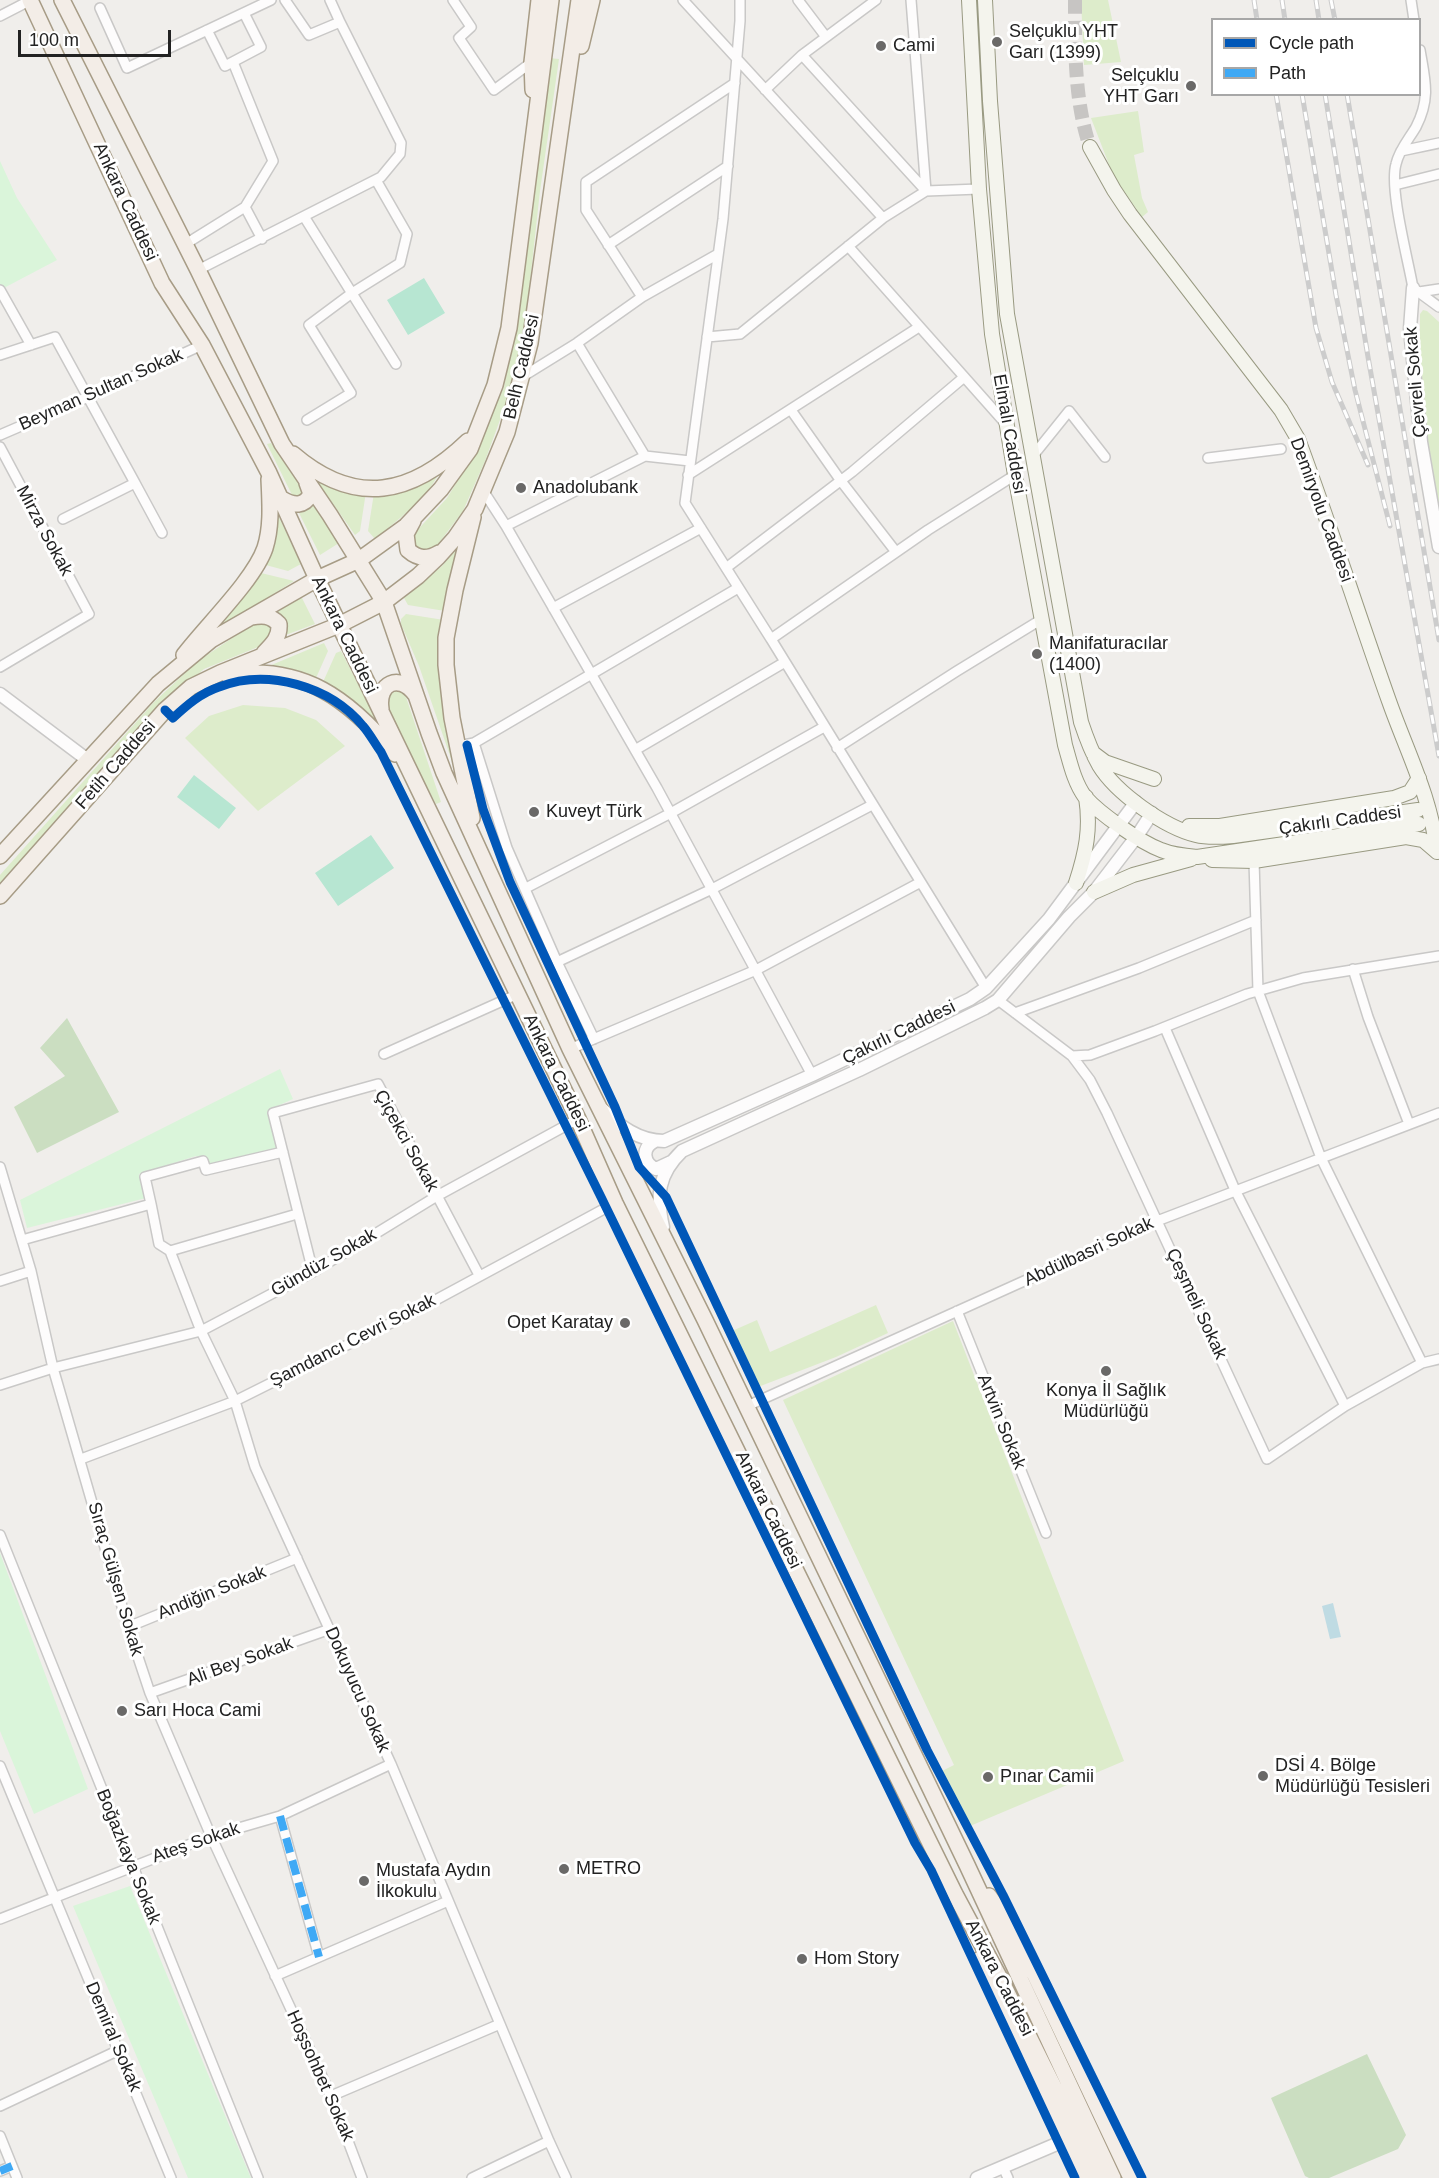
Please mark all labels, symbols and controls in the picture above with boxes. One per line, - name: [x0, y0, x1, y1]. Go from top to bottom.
- scale bar: [21, 18, 174, 56]
- legend: [1211, 18, 1421, 96]
- place label: Selçuklu YHT Garı (1399): [1009, 21, 1118, 63]
- text: 100 m: [29, 30, 79, 50]
- text: Cycle path: [1269, 33, 1354, 53]
- place label: Cami: [893, 35, 935, 57]
- marker: Selçuklu YHT Garı (1399): [990, 35, 1004, 49]
- marker: Cami: [874, 39, 888, 53]
- text: Path: [1269, 63, 1306, 83]
- place label: Selçuklu YHT Garı: [1103, 65, 1179, 107]
- marker: Selçuklu YHT Garı: [1184, 79, 1198, 93]
- street label: Ankara Caddesi: [88, 139, 162, 265]
- street label: Belh Caddesi: [499, 312, 545, 422]
- street label: Çevreli Sokak: [1400, 326, 1432, 438]
- street label: Beyman Sultan Sokak: [16, 344, 186, 436]
- street label: Elmalı Caddesi: [988, 373, 1030, 495]
- street label: Demiryolu Caddesi: [1285, 435, 1357, 585]
- place label: Anadolubank: [533, 477, 638, 499]
- marker: Anadolubank: [514, 481, 528, 495]
- street label: Mirza Sokak: [11, 482, 77, 580]
- street label: Ankara Caddesi: [306, 573, 382, 697]
- place label: Manifaturacılar (1400): [1049, 633, 1168, 676]
- marker: Manifaturacılar (1400): [1030, 647, 1044, 661]
- street label: Fetih Caddesi: [71, 716, 161, 814]
- place label: Kuveyt Türk: [546, 801, 642, 823]
- street label: Çakırlı Caddesi: [1278, 802, 1402, 840]
- marker: Kuveyt Türk: [527, 805, 541, 819]
- street label: Çakırlı Caddesi: [839, 996, 959, 1070]
- street label: Ankara Caddesi: [518, 1011, 594, 1135]
- street label: Çiçekci Sokak: [369, 1086, 443, 1196]
- street label: Abdülbasri Sokak: [1021, 1213, 1157, 1291]
- street label: Gündüz Sokak: [267, 1224, 381, 1302]
- street label: Çeşmeli Sokak: [1161, 1245, 1231, 1363]
- street label: Şamdancı Cevri Sokak: [267, 1290, 439, 1392]
- place label: Opet Karatay: [507, 1312, 613, 1334]
- marker: Opet Karatay: [618, 1316, 632, 1330]
- marker: Konya İl Sağlık Müdürlüğü: [1099, 1364, 1113, 1378]
- street label: Artvin Sokak: [972, 1371, 1030, 1473]
- place label: Konya İl Sağlık Müdürlüğü: [1046, 1380, 1166, 1422]
- street label: Ankara Caddesi: [730, 1448, 806, 1572]
- street label: Sıraç Gülşen Sokak: [83, 1500, 147, 1658]
- street label: Andiğin Sokak: [155, 1561, 269, 1625]
- street label: Dokuyucu Sokak: [320, 1624, 394, 1756]
- street label: Ali Bey Sokak: [184, 1633, 296, 1691]
- place label: Sarı Hoca Cami: [134, 1700, 261, 1722]
- marker: Sarı Hoca Cami: [115, 1704, 129, 1718]
- place label: DSİ 4. Bölge Müdürlüğü Tesisleri: [1275, 1755, 1430, 1798]
- place label: Pınar Camii: [1000, 1766, 1094, 1788]
- marker: DSİ 4. Bölge Müdürlüğü Tesisleri: [1256, 1769, 1270, 1783]
- marker: Pınar Camii: [981, 1770, 995, 1784]
- street label: Boğazkaya Sokak: [91, 1786, 165, 1928]
- street label: Ateş Sokak: [149, 1818, 243, 1868]
- place label: METRO: [576, 1858, 641, 1880]
- place label: Mustafa Aydın İlkokulu: [376, 1860, 491, 1902]
- marker: METRO: [557, 1862, 571, 1876]
- marker: Mustafa Aydın İlkokulu: [357, 1874, 371, 1888]
- street label: Ankara Caddesi: [960, 1916, 1038, 2040]
- place label: Hom Story: [814, 1948, 899, 1970]
- marker: Hom Story: [795, 1952, 809, 1966]
- street label: Demiral Sokak: [80, 1979, 146, 2095]
- street label: Hoşsohbet Sokak: [281, 2007, 359, 2145]

